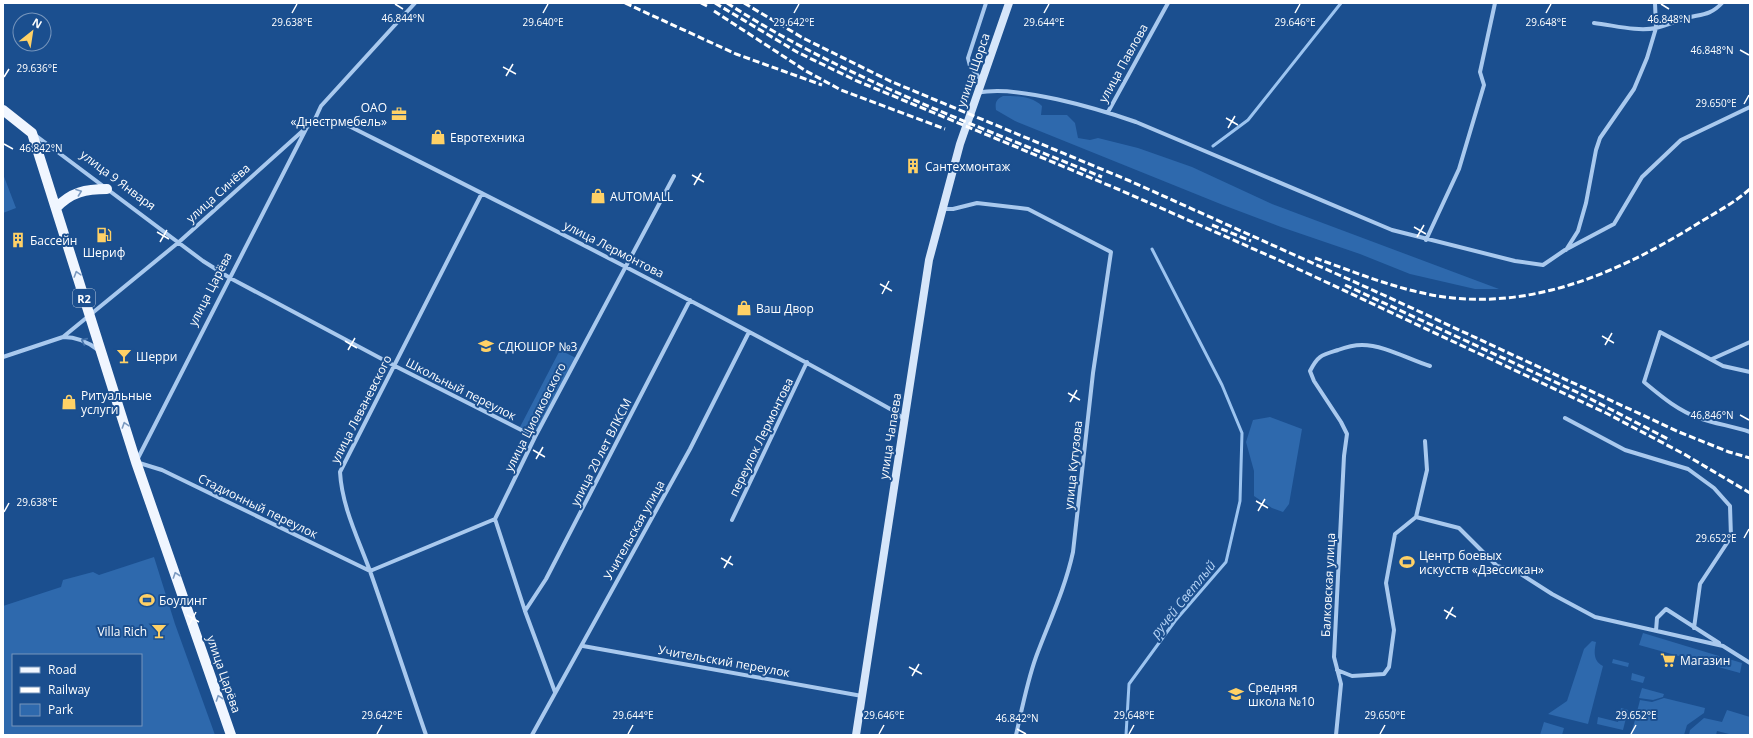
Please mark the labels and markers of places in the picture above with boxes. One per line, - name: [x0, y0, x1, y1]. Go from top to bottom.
- place label: ОАО «Днестрмебель»: [290, 99, 387, 130]
- office icon: ОАО «Днестрмебель»: [390, 105, 408, 123]
- shop icon: Евротехника: [429, 128, 447, 146]
- place label: Евротехника: [450, 129, 525, 146]
- building icon: Сантехмонтаж: [904, 157, 922, 175]
- place label: Сантехмонтаж: [925, 158, 1010, 175]
- shop icon: AUTOMALL: [589, 187, 607, 205]
- place label: AUTOMALL: [610, 188, 673, 205]
- fuel station icon: Шериф: [95, 226, 113, 244]
- building icon: Бассейн: [9, 231, 27, 249]
- place label: Бассейн: [30, 232, 77, 249]
- place label: Шериф: [83, 244, 125, 261]
- shop icon: Ваш Двор: [735, 299, 753, 317]
- place label: Ваш Двор: [756, 300, 814, 317]
- school or university icon: СДЮШОР №3: [477, 337, 495, 355]
- place label: СДЮШОР №3: [498, 338, 578, 355]
- bar icon: Шерри: [115, 347, 133, 365]
- place label: Шерри: [136, 348, 177, 365]
- place label: Ритуальные услуги: [81, 387, 152, 418]
- shop icon: Ритуальные услуги: [60, 393, 78, 411]
- place label: Центр боевых искусств «Дзессикан»: [1419, 547, 1544, 578]
- sports icon: Центр боевых искусств «Дзессикан»: [1398, 553, 1416, 571]
- sports icon: Боулинг: [138, 591, 156, 609]
- place label: Боулинг: [159, 592, 207, 609]
- bar icon: Villa Rich: [150, 622, 168, 640]
- place label: Villa Rich: [97, 623, 147, 640]
- supermarket icon: Магазин: [1659, 651, 1677, 669]
- place label: Магазин: [1680, 652, 1730, 669]
- place label: Средняя школа №10: [1248, 679, 1315, 710]
- school or university icon: Средняя школа №10: [1227, 685, 1245, 703]

